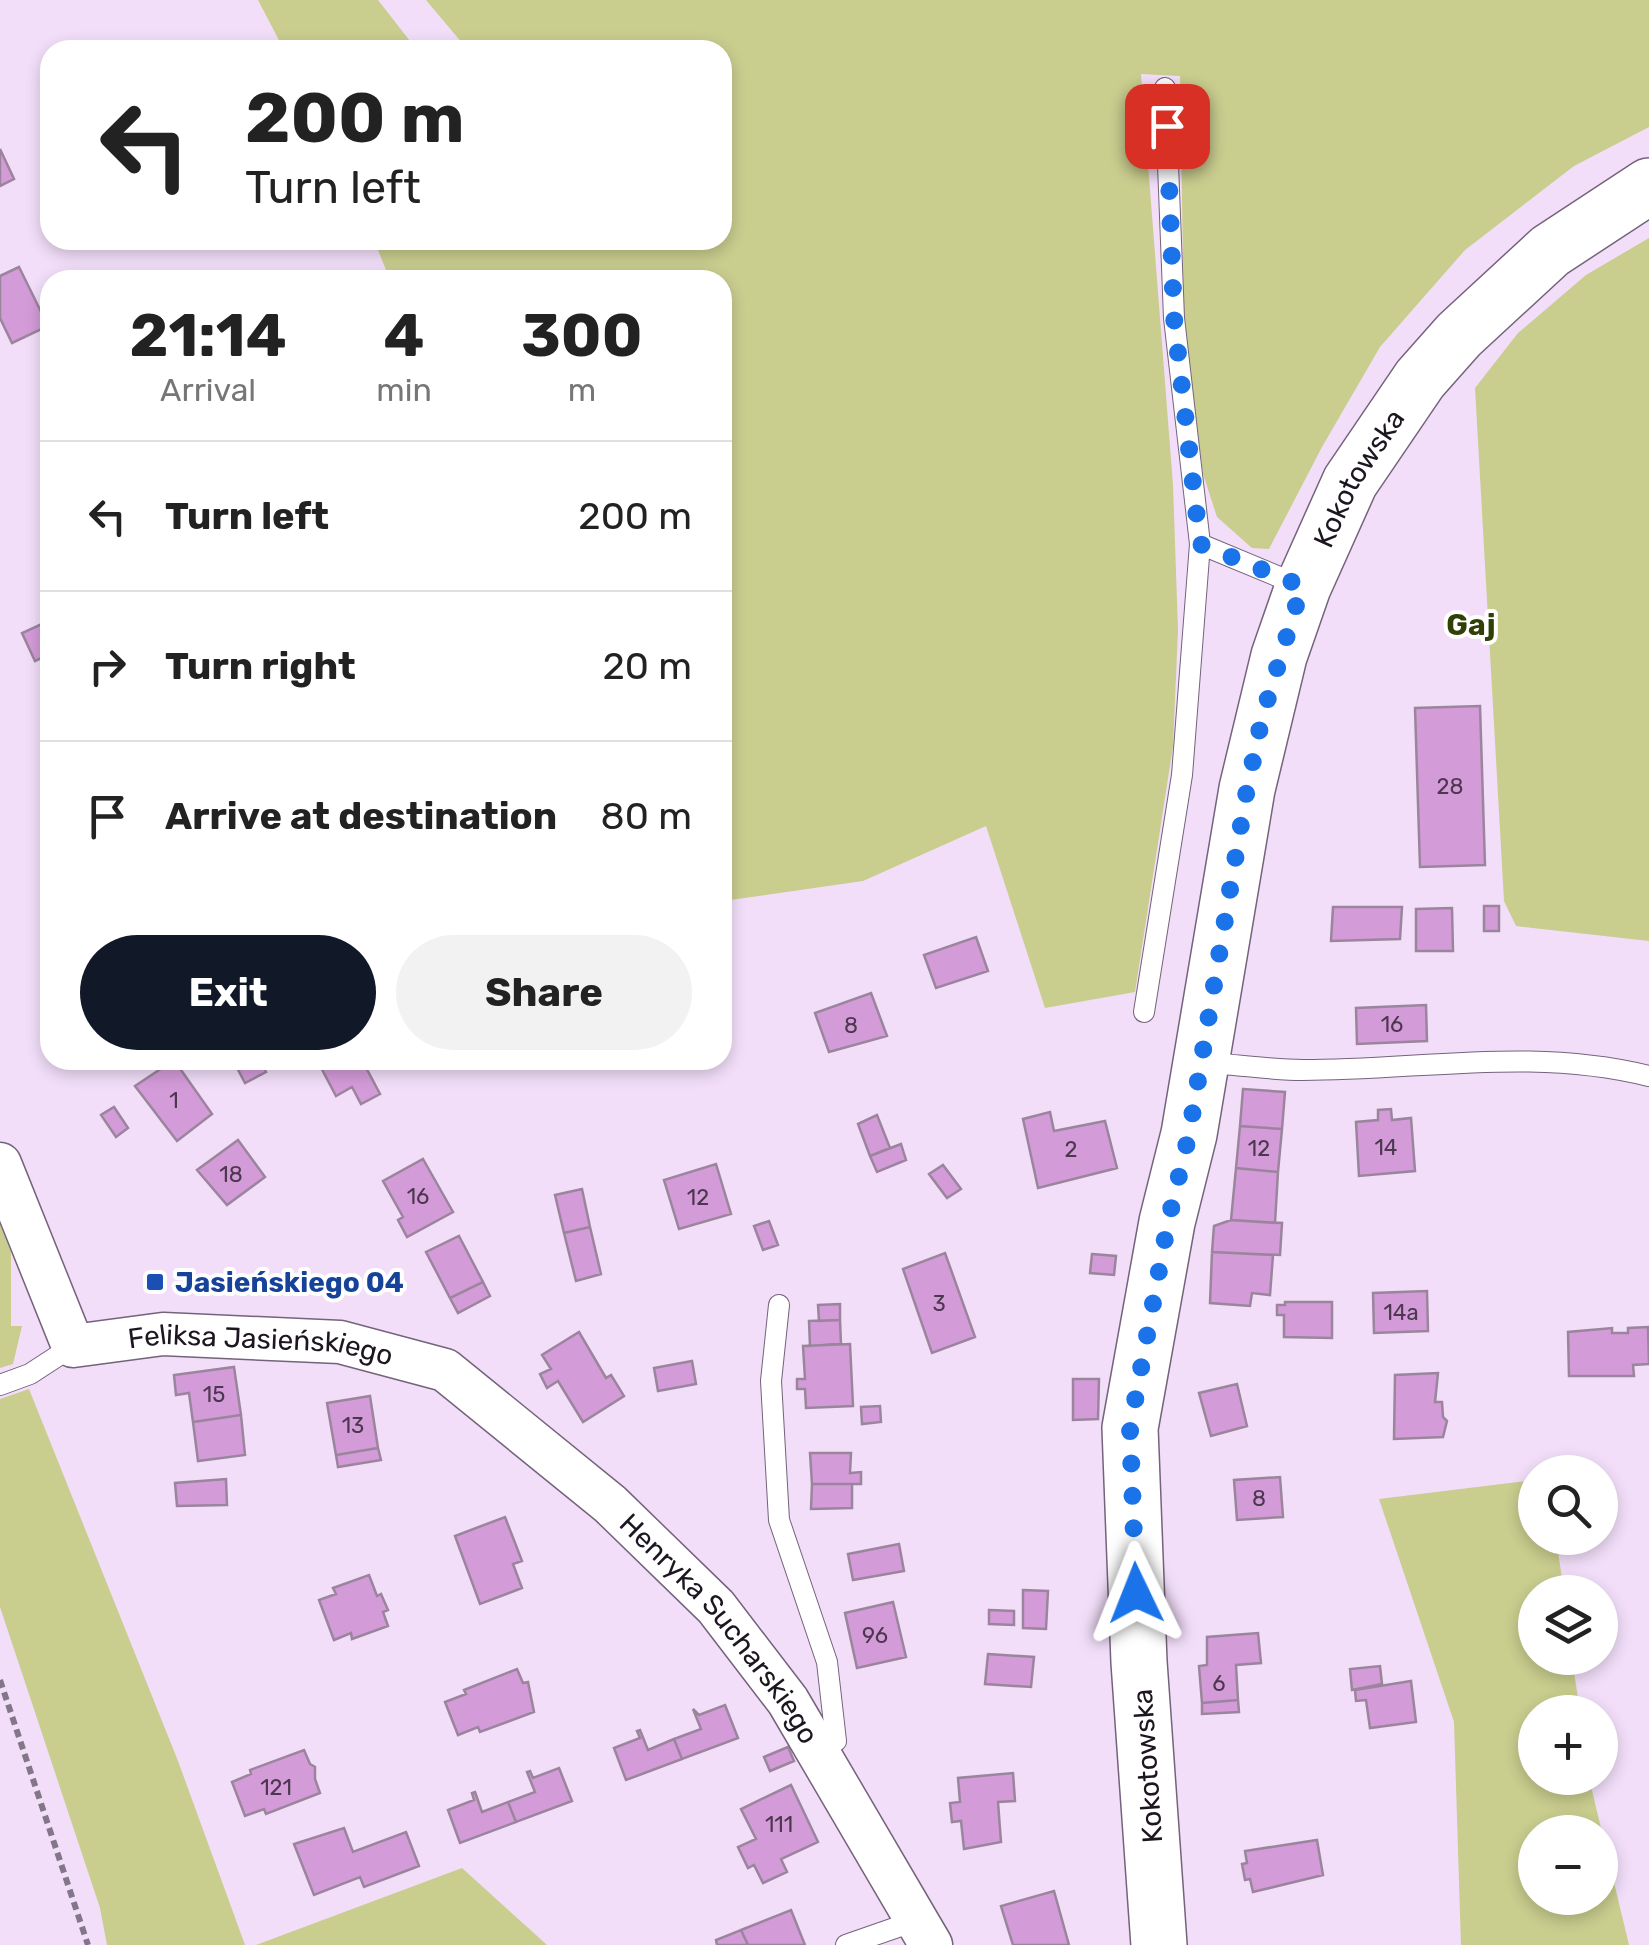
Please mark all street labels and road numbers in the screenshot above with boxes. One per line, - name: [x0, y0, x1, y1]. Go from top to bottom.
- street label: Kokotowska: [1307, 403, 1412, 553]
- street label: Feliksa Jasieńskiego: [126, 1318, 397, 1372]
- street label: Henryka Sucharskiego: [613, 1507, 825, 1750]
- street label: Kokotowska: [1126, 1688, 1169, 1844]

